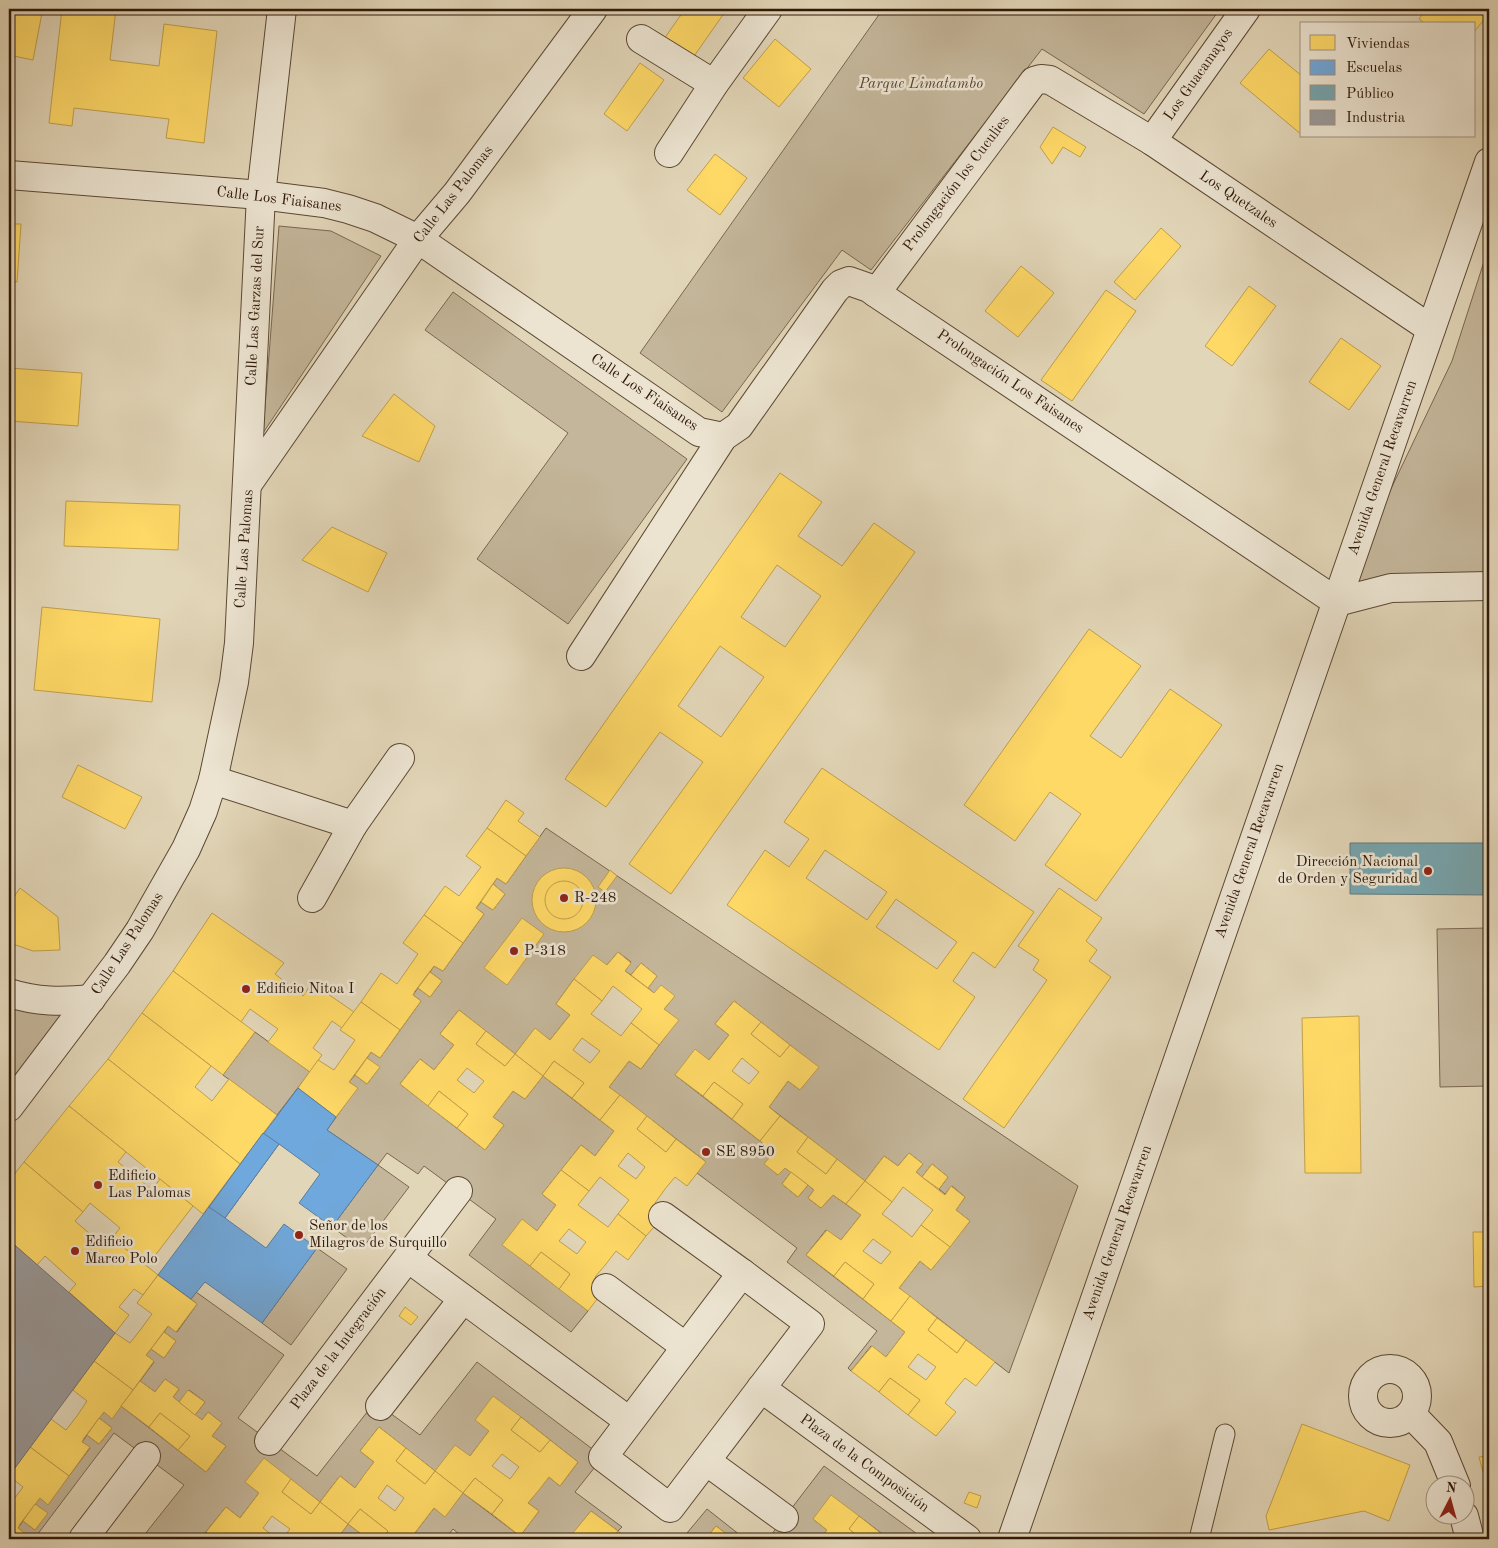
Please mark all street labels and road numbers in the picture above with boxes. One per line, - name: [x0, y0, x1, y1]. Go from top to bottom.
- street label: Los Guacamayos: [1162, 26, 1236, 124]
- street label: Prolongación los Cuculies: [901, 113, 1013, 255]
- street label: Calle Las Palomas: [411, 143, 497, 247]
- street label: Los Quetzales: [1196, 169, 1280, 231]
- street label: Calle Los Fiaisanes: [216, 185, 342, 215]
- street label: Calle Las Garzas del Sur: [244, 226, 268, 386]
- street label: Prolongación Los Faisanes: [934, 327, 1086, 437]
- street label: Calle Los Fiaisanes: [588, 352, 700, 434]
- street label: Avenida General Recavarren: [1346, 379, 1420, 557]
- street label: Calle Las Palomas: [233, 489, 257, 609]
- street label: Avenida General Recavarren: [1213, 762, 1287, 940]
- street label: Calle Las Palomas: [89, 890, 167, 998]
- street label: Avenida General Recavarren: [1081, 1144, 1155, 1322]
- street label: Plaza de la Integración: [288, 1285, 390, 1413]
- street label: Plaza de la Composición: [797, 1412, 931, 1516]

